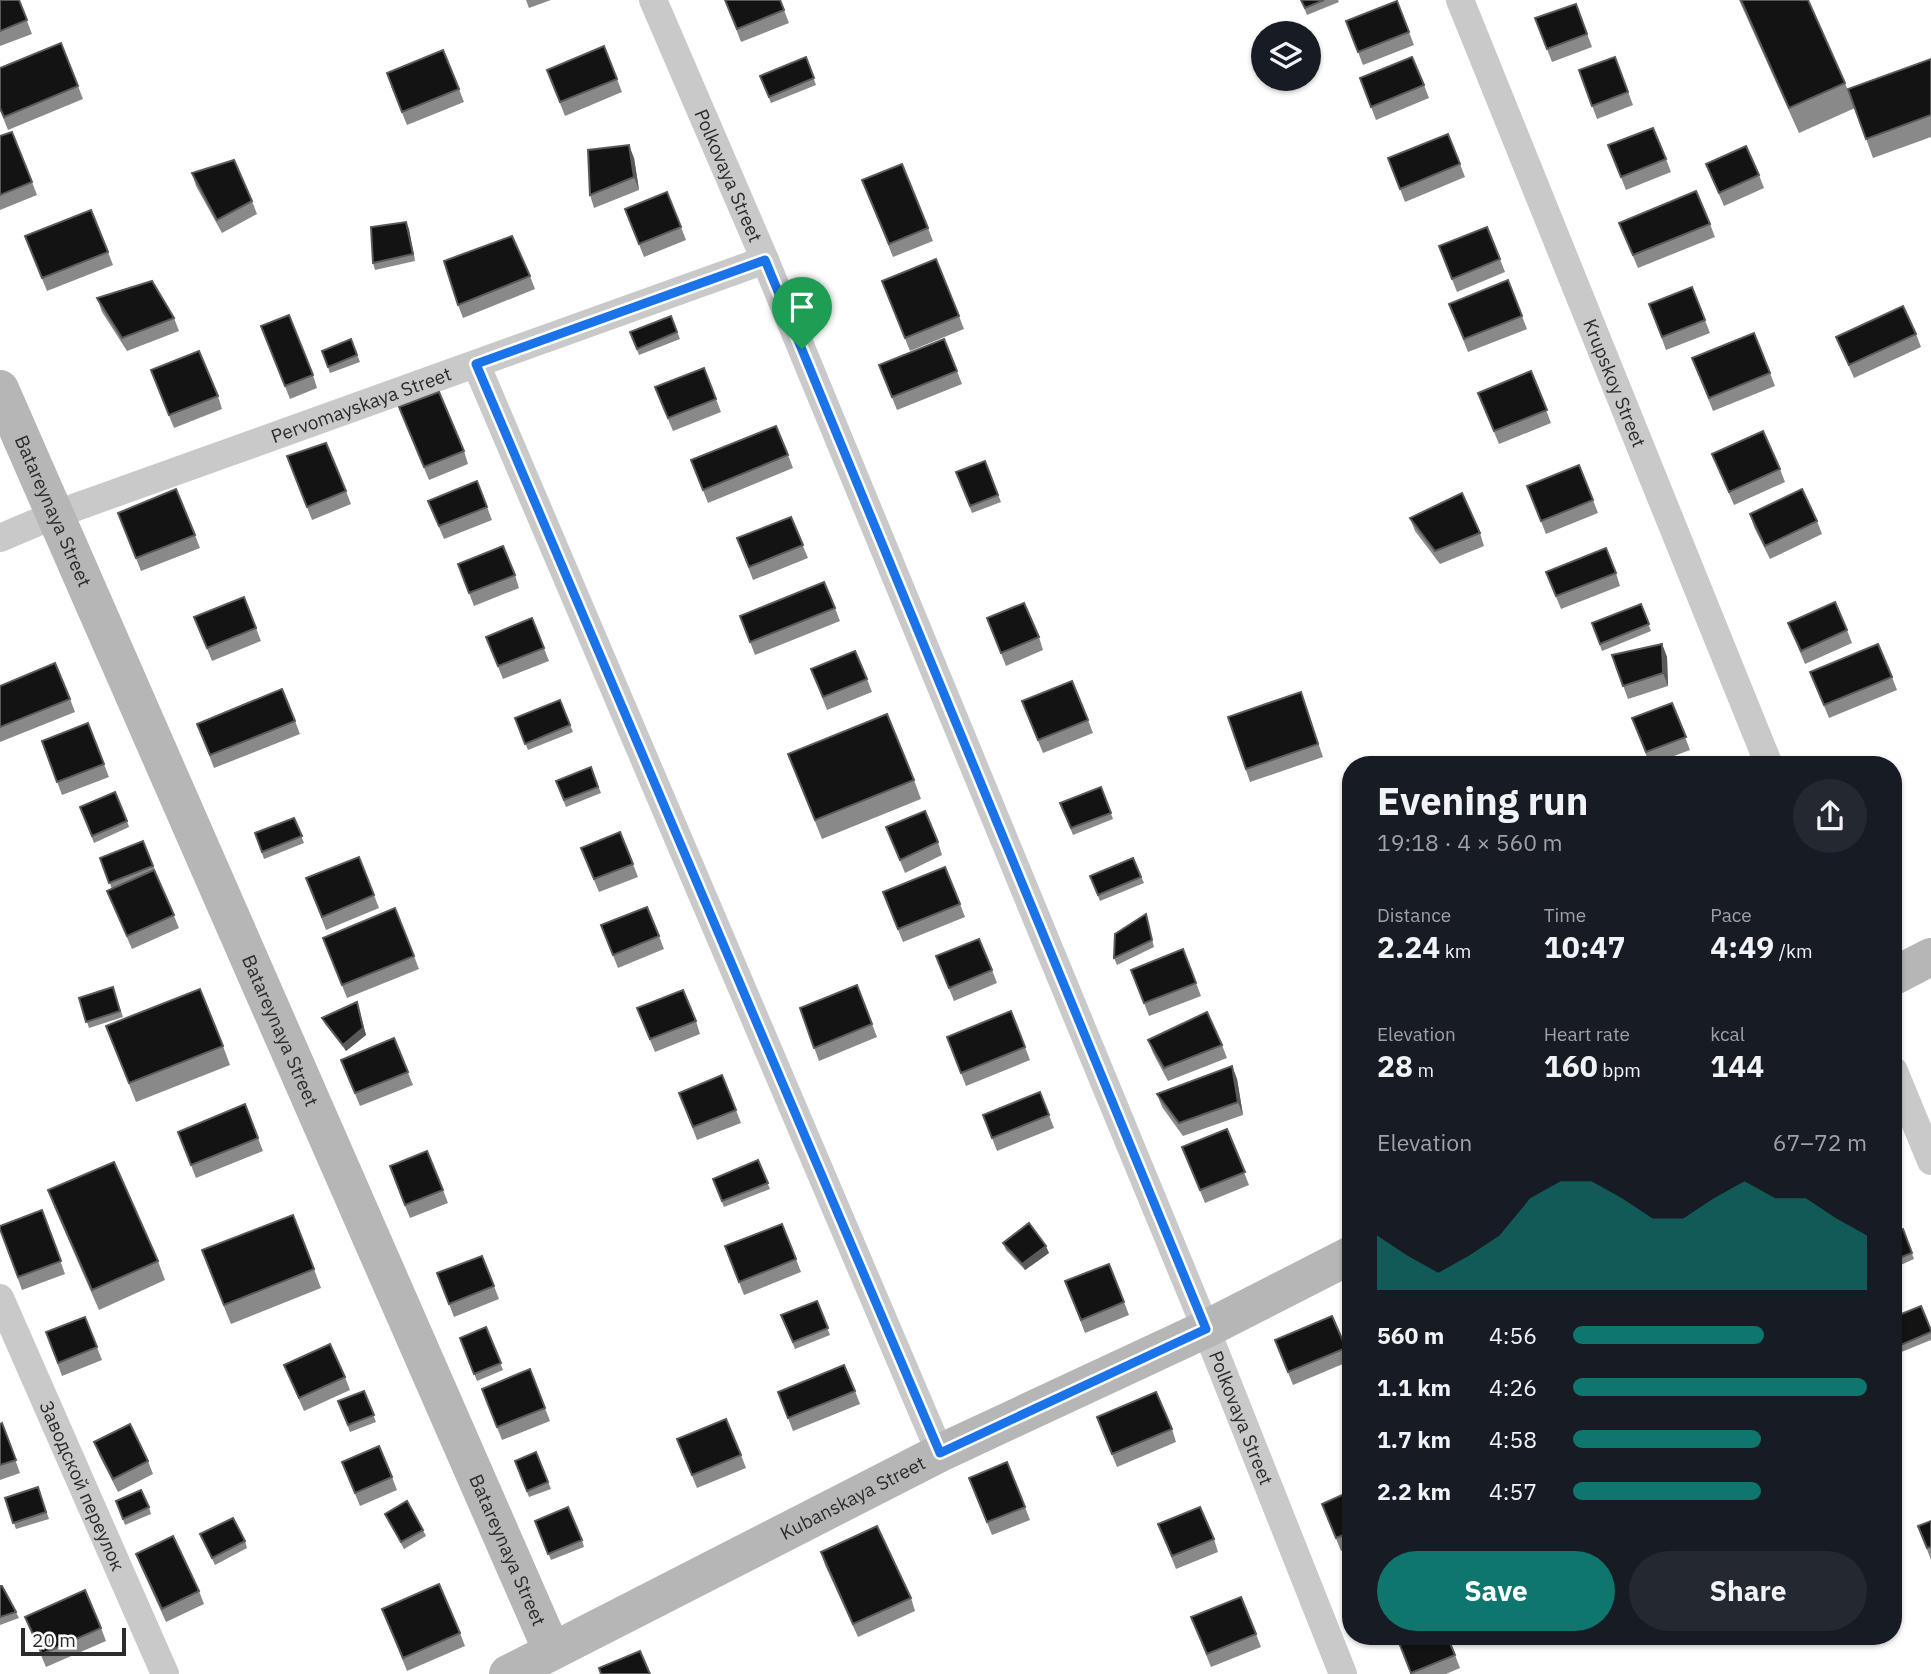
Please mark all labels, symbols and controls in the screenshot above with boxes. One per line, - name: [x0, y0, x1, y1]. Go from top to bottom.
- map controls: [1251, 21, 1321, 91]
- button: layers: [1251, 21, 1321, 91]
- street label: Polkovaya Street: [689, 105, 768, 246]
- pin: [772, 277, 832, 349]
- icon: arrive: [783, 288, 821, 326]
- street label: Krupskoy Street: [1578, 315, 1651, 451]
- street label: Pervomayskaya Street: [268, 361, 455, 448]
- street label: Batareynaya Street: [10, 431, 97, 590]
- text: Evening run: [1377, 776, 1588, 825]
- button: share: [1793, 779, 1867, 853]
- text: 19:18 · 4 × 560 m: [1377, 827, 1563, 857]
- text: Distance: [1377, 903, 1451, 927]
- text: Time: [1544, 903, 1586, 927]
- text: Pace: [1710, 903, 1752, 927]
- text: 2.24: [1377, 927, 1440, 966]
- text: 10:47: [1544, 927, 1626, 966]
- text: 4:49: [1710, 927, 1774, 966]
- text: km: [1440, 939, 1471, 963]
- text: /km: [1774, 939, 1813, 963]
- street label: Batareynaya Street: [237, 951, 324, 1110]
- text: Elevation: [1377, 1022, 1456, 1046]
- text: Heart rate: [1544, 1022, 1630, 1046]
- text: kcal: [1710, 1022, 1745, 1046]
- text: 28: [1377, 1046, 1413, 1085]
- text: 160: [1544, 1046, 1598, 1085]
- text: 144: [1710, 1046, 1764, 1085]
- text: m: [1413, 1058, 1434, 1082]
- text: bpm: [1598, 1058, 1641, 1082]
- text: Elevation: [1377, 1127, 1472, 1157]
- text: 67–72 m: [1773, 1127, 1867, 1157]
- text: 560 m: [1377, 1320, 1444, 1350]
- text: 4:56: [1489, 1320, 1537, 1350]
- street label: Polkovaya Street: [1204, 1347, 1279, 1488]
- text: 1.1 km: [1377, 1372, 1451, 1402]
- text: 4:26: [1489, 1372, 1537, 1402]
- street label: Заводской переулок: [34, 1397, 130, 1575]
- text: 1.7 km: [1377, 1424, 1451, 1454]
- text: 4:58: [1489, 1424, 1537, 1454]
- street label: Kubanskaya Street: [776, 1451, 929, 1545]
- street label: Batareynaya Street: [464, 1470, 551, 1629]
- text: 2.2 km: [1377, 1476, 1451, 1506]
- text: 4:57: [1489, 1476, 1537, 1506]
- button: Save: [1377, 1551, 1615, 1631]
- button: Share: [1629, 1551, 1867, 1631]
- scale bar: [21, 1625, 126, 1657]
- text: 20 m: [32, 1628, 76, 1652]

